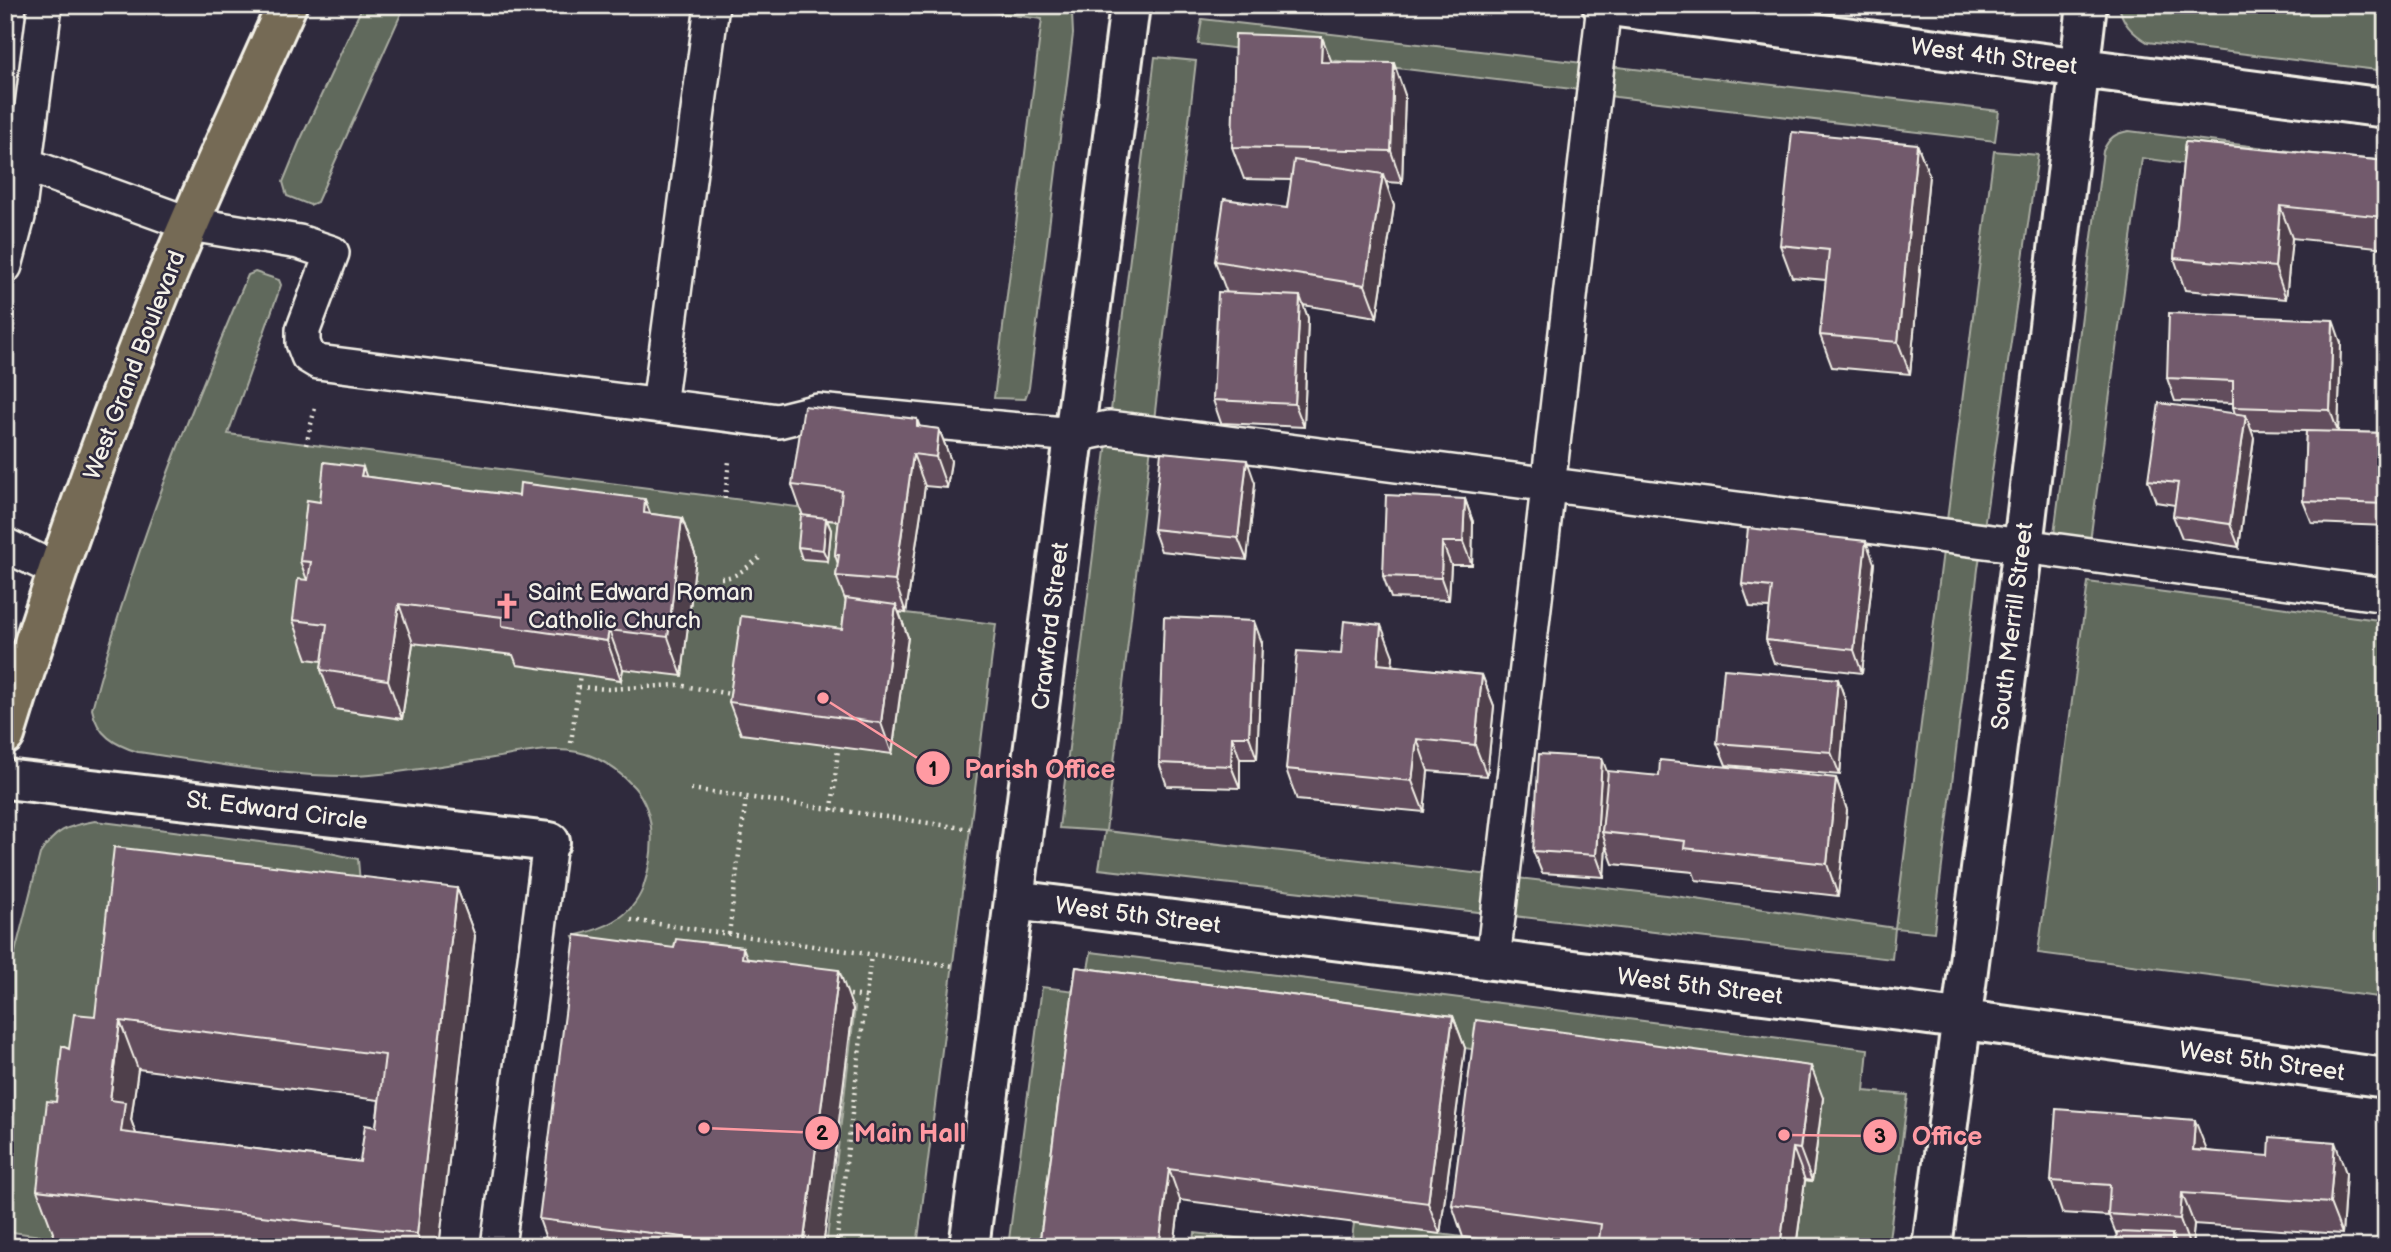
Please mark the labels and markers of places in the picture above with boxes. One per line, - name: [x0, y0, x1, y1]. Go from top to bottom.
- place label: Saint Edward Roman Catholic Church: [528, 578, 753, 635]
- church icon: Saint Edward Roman Catholic Church: [492, 591, 522, 621]
- callout: Parish Office: [916, 745, 1130, 792]
- callout: Main Hall: [805, 1109, 980, 1156]
- callout: Office: [1863, 1113, 1996, 1160]

